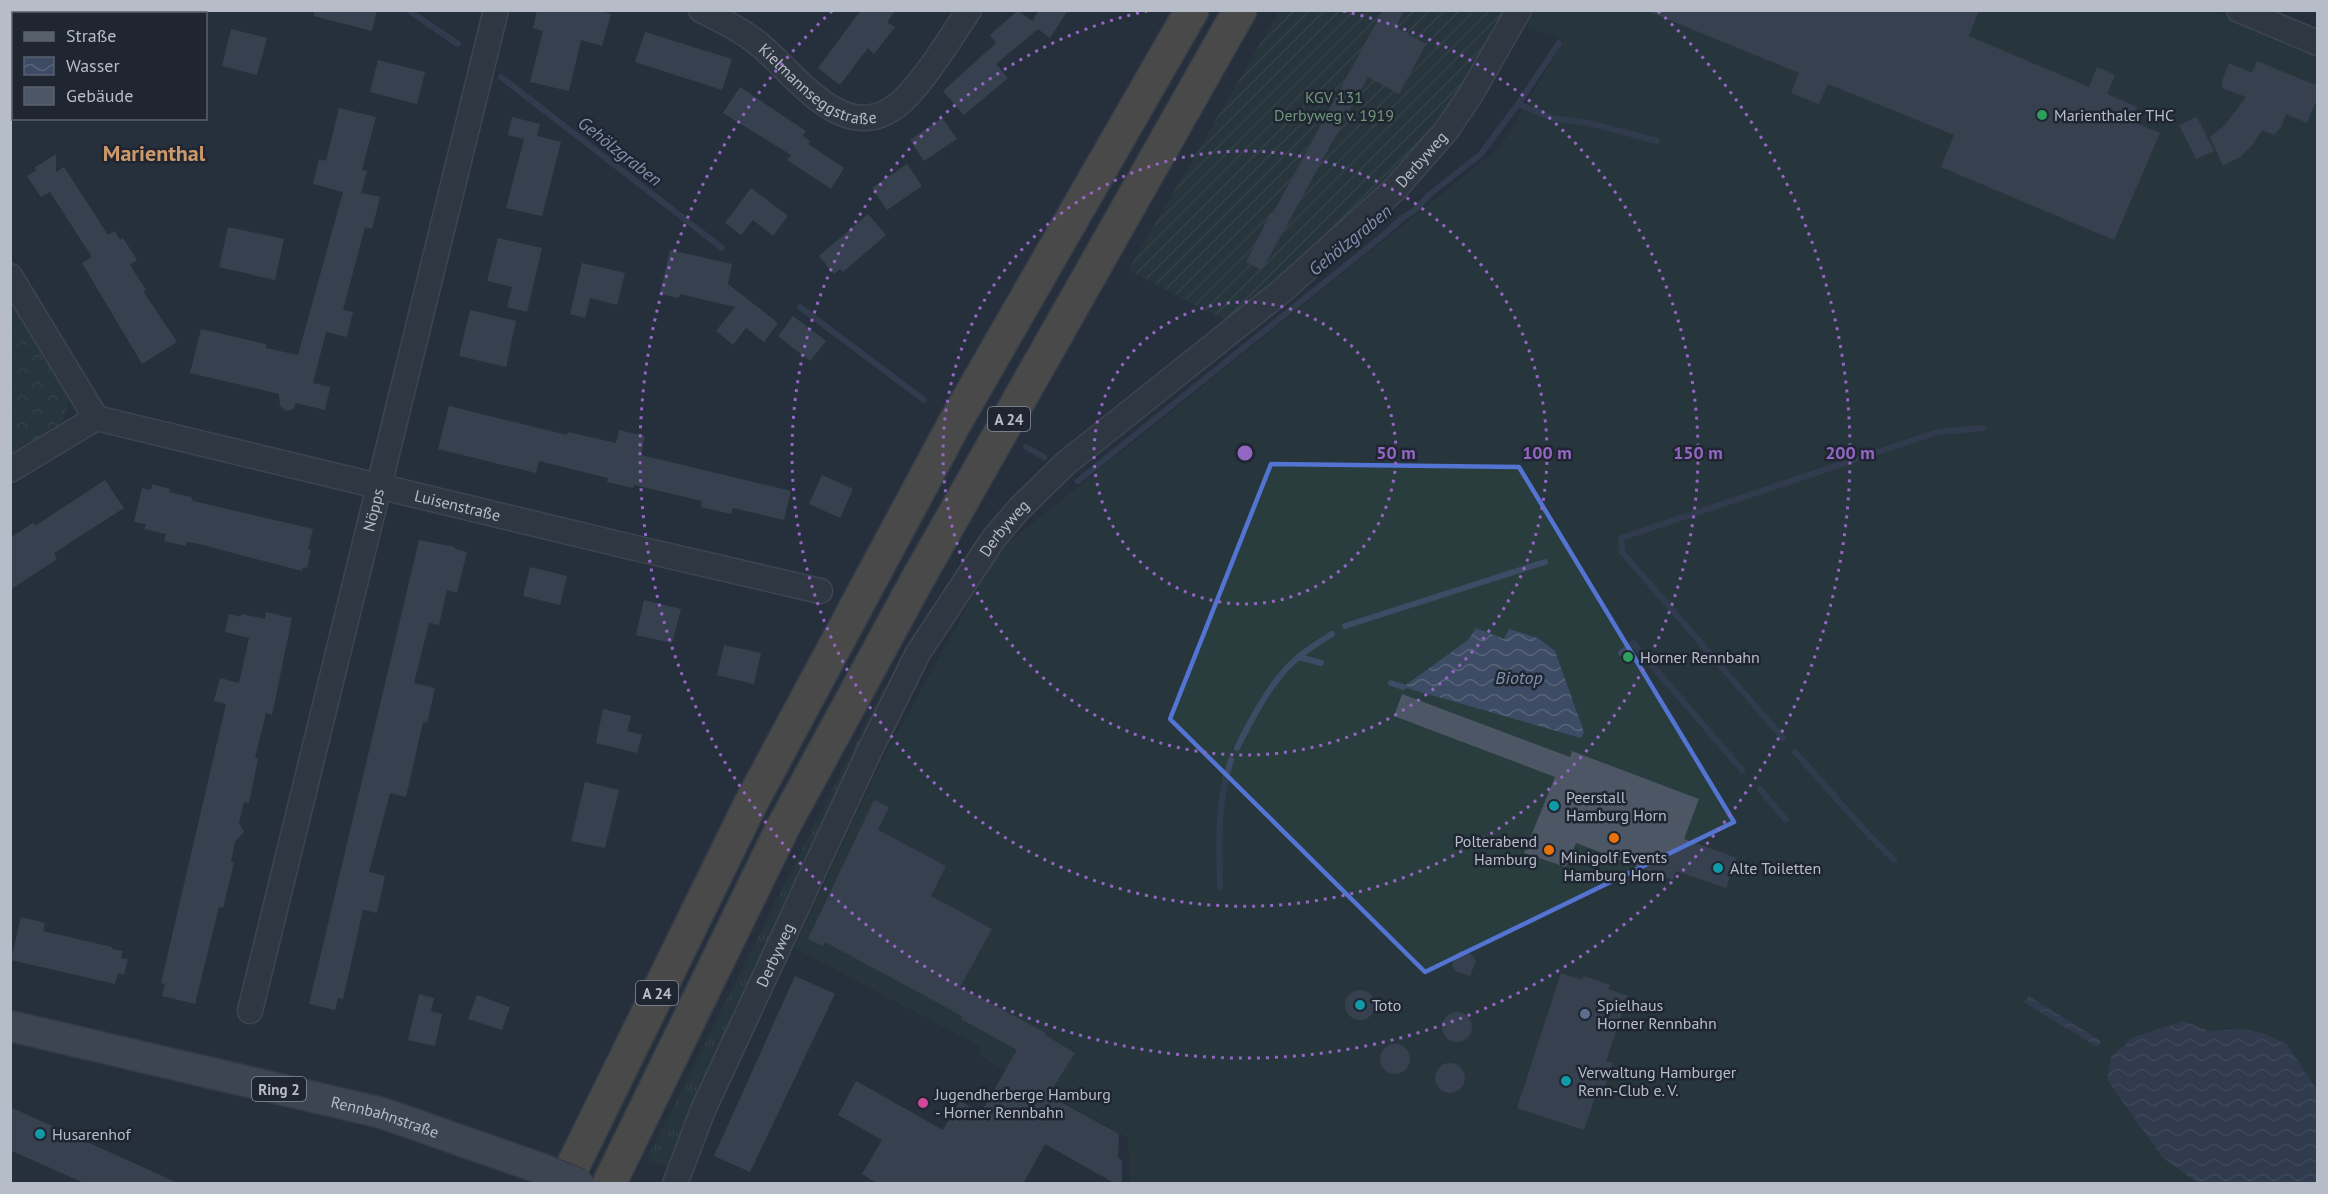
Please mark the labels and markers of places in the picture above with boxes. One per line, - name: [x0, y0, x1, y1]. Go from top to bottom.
- place label: Marienthaler THC: [2054, 105, 2174, 125]
- marker: Marienthaler THC: [2035, 108, 2049, 122]
- centre of rings: [1235, 443, 1255, 463]
- place label: Horner Rennbahn: [1640, 647, 1760, 667]
- marker: Horner Rennbahn: [1621, 650, 1635, 664]
- place label: Peerstall Hamburg Horn: [1566, 787, 1667, 825]
- marker: Peerstall Hamburg Horn: [1547, 799, 1561, 813]
- place label: Polterabend Hamburg: [1455, 831, 1537, 869]
- marker: Minigolf Events Hamburg Horn: [1607, 831, 1621, 845]
- marker: Polterabend Hamburg: [1542, 843, 1556, 857]
- place label: Minigolf Events Hamburg Horn: [1561, 847, 1667, 885]
- place label: Alte Toiletten: [1730, 858, 1821, 878]
- marker: Alte Toiletten: [1711, 861, 1725, 875]
- place label: Toto: [1372, 995, 1401, 1015]
- place label: Spielhaus Horner Rennbahn: [1597, 995, 1717, 1033]
- marker: Toto: [1353, 998, 1367, 1012]
- marker: Spielhaus Horner Rennbahn: [1578, 1007, 1592, 1021]
- place label: Verwaltung Hamburger Renn-Club e. V.: [1577, 1062, 1737, 1100]
- marker: Verwaltung Hamburger Renn-Club e. V.: [1559, 1074, 1573, 1088]
- place label: Jugendherberge Hamburg - Horner Rennbahn: [934, 1084, 1111, 1122]
- marker: Jugendherberge Hamburg - Horner Rennbahn: [916, 1096, 930, 1110]
- place label: Husarenhof: [52, 1124, 132, 1144]
- marker: Husarenhof: [33, 1127, 47, 1141]

